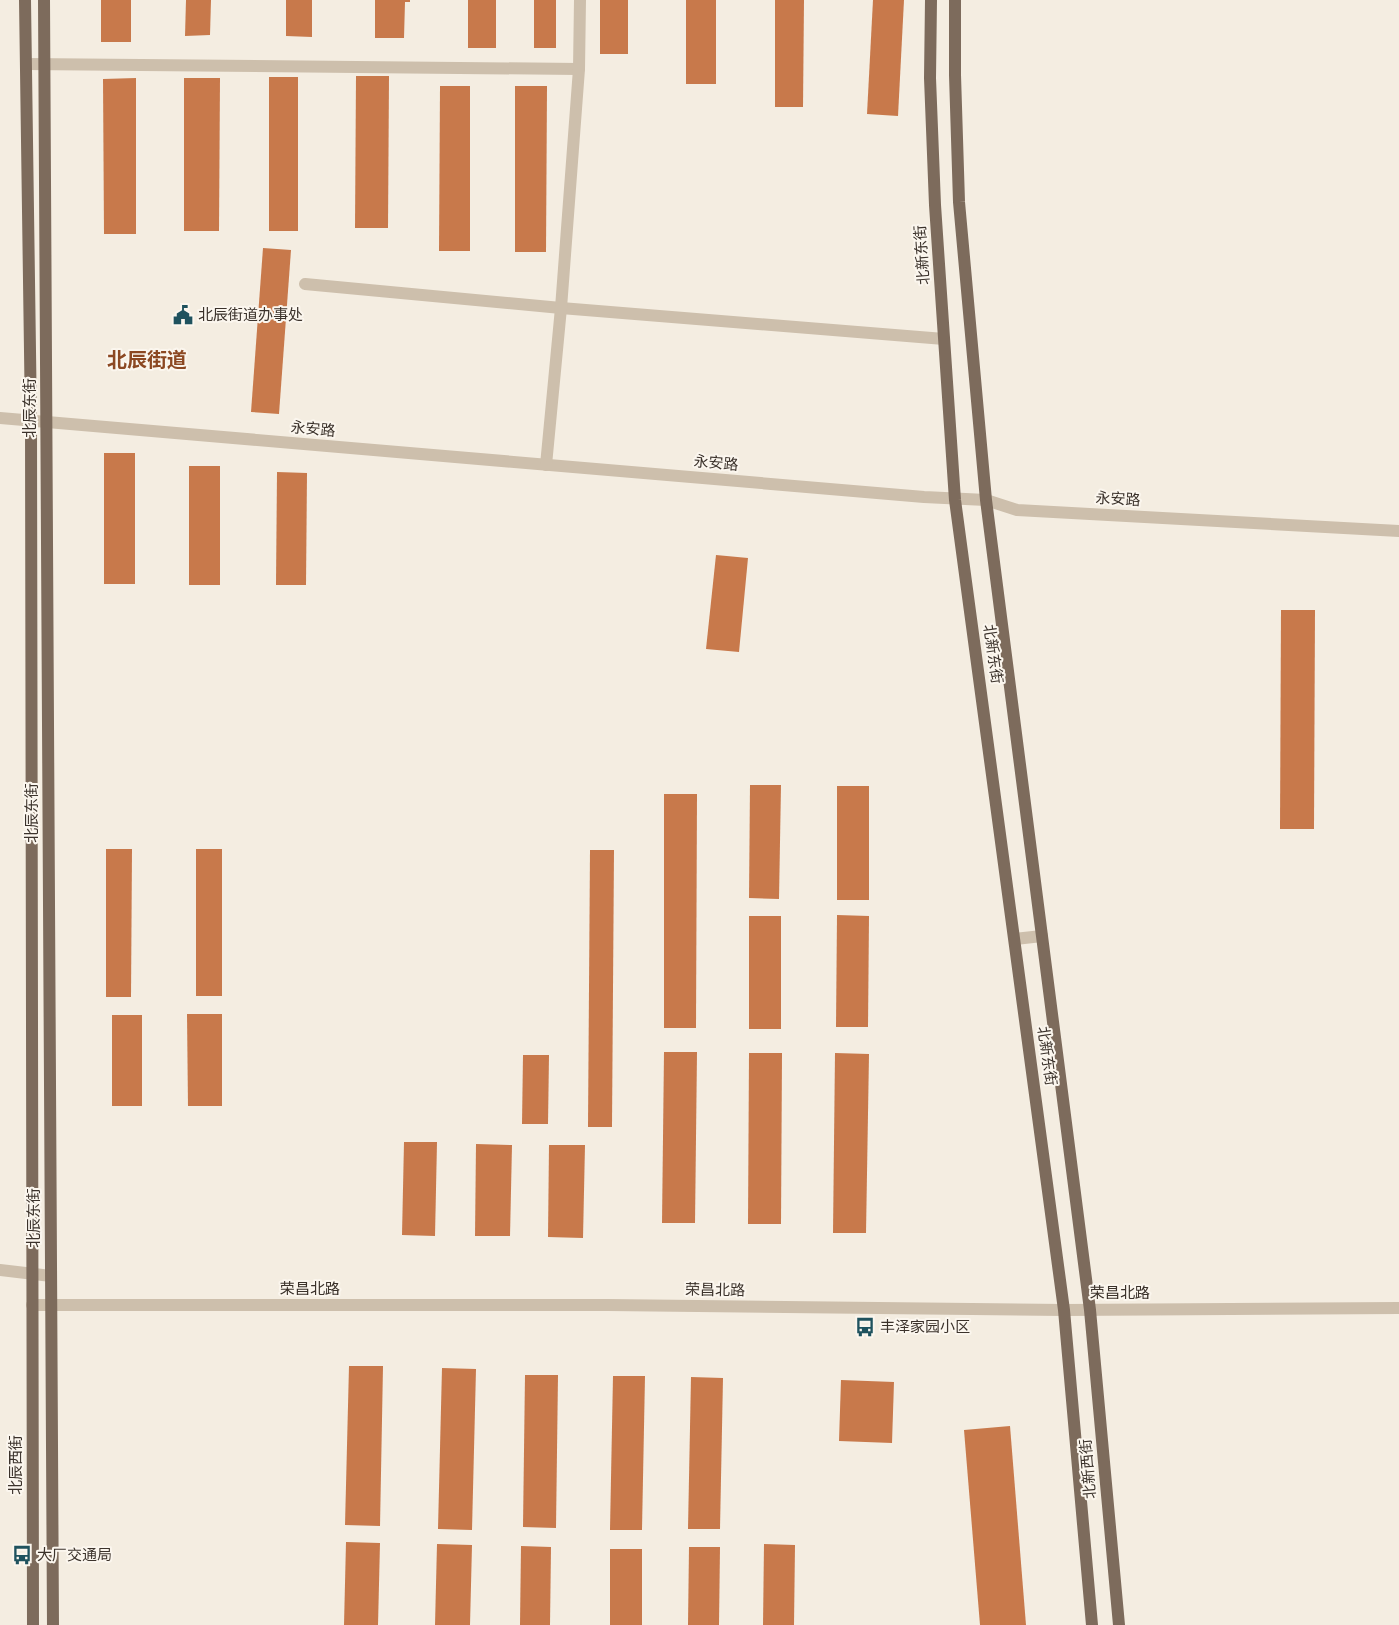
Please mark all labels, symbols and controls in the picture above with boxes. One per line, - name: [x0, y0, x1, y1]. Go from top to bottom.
- street label: 北新东街: [911, 224, 933, 286]
- public building icon: 北辰街道办事处: [172, 304, 194, 326]
- place label: 北辰街道办事处: [198, 306, 303, 324]
- district label: 北辰街道: [107, 348, 187, 372]
- street label: 北辰东街: [21, 378, 39, 438]
- street label: 永安路: [290, 418, 336, 440]
- street label: 永安路: [693, 452, 739, 474]
- street label: 永安路: [1095, 489, 1141, 509]
- street label: 北新东街: [980, 623, 1006, 685]
- street label: 北辰东街: [23, 783, 41, 843]
- street label: 北新东街: [1034, 1025, 1060, 1087]
- street label: 北辰东街: [25, 1188, 43, 1248]
- street label: 荣昌北路: [280, 1280, 340, 1298]
- street label: 荣昌北路: [685, 1280, 745, 1300]
- street label: 荣昌北路: [1090, 1284, 1150, 1302]
- bus stop icon: 丰泽家园小区: [854, 1316, 876, 1338]
- place label: 丰泽家园小区: [880, 1318, 970, 1336]
- street label: 北辰西街: [7, 1435, 25, 1495]
- street label: 北新西街: [1076, 1438, 1100, 1500]
- bus stop icon: 大厂交通局: [11, 1544, 33, 1566]
- place label: 大厂交通局: [37, 1546, 112, 1564]

